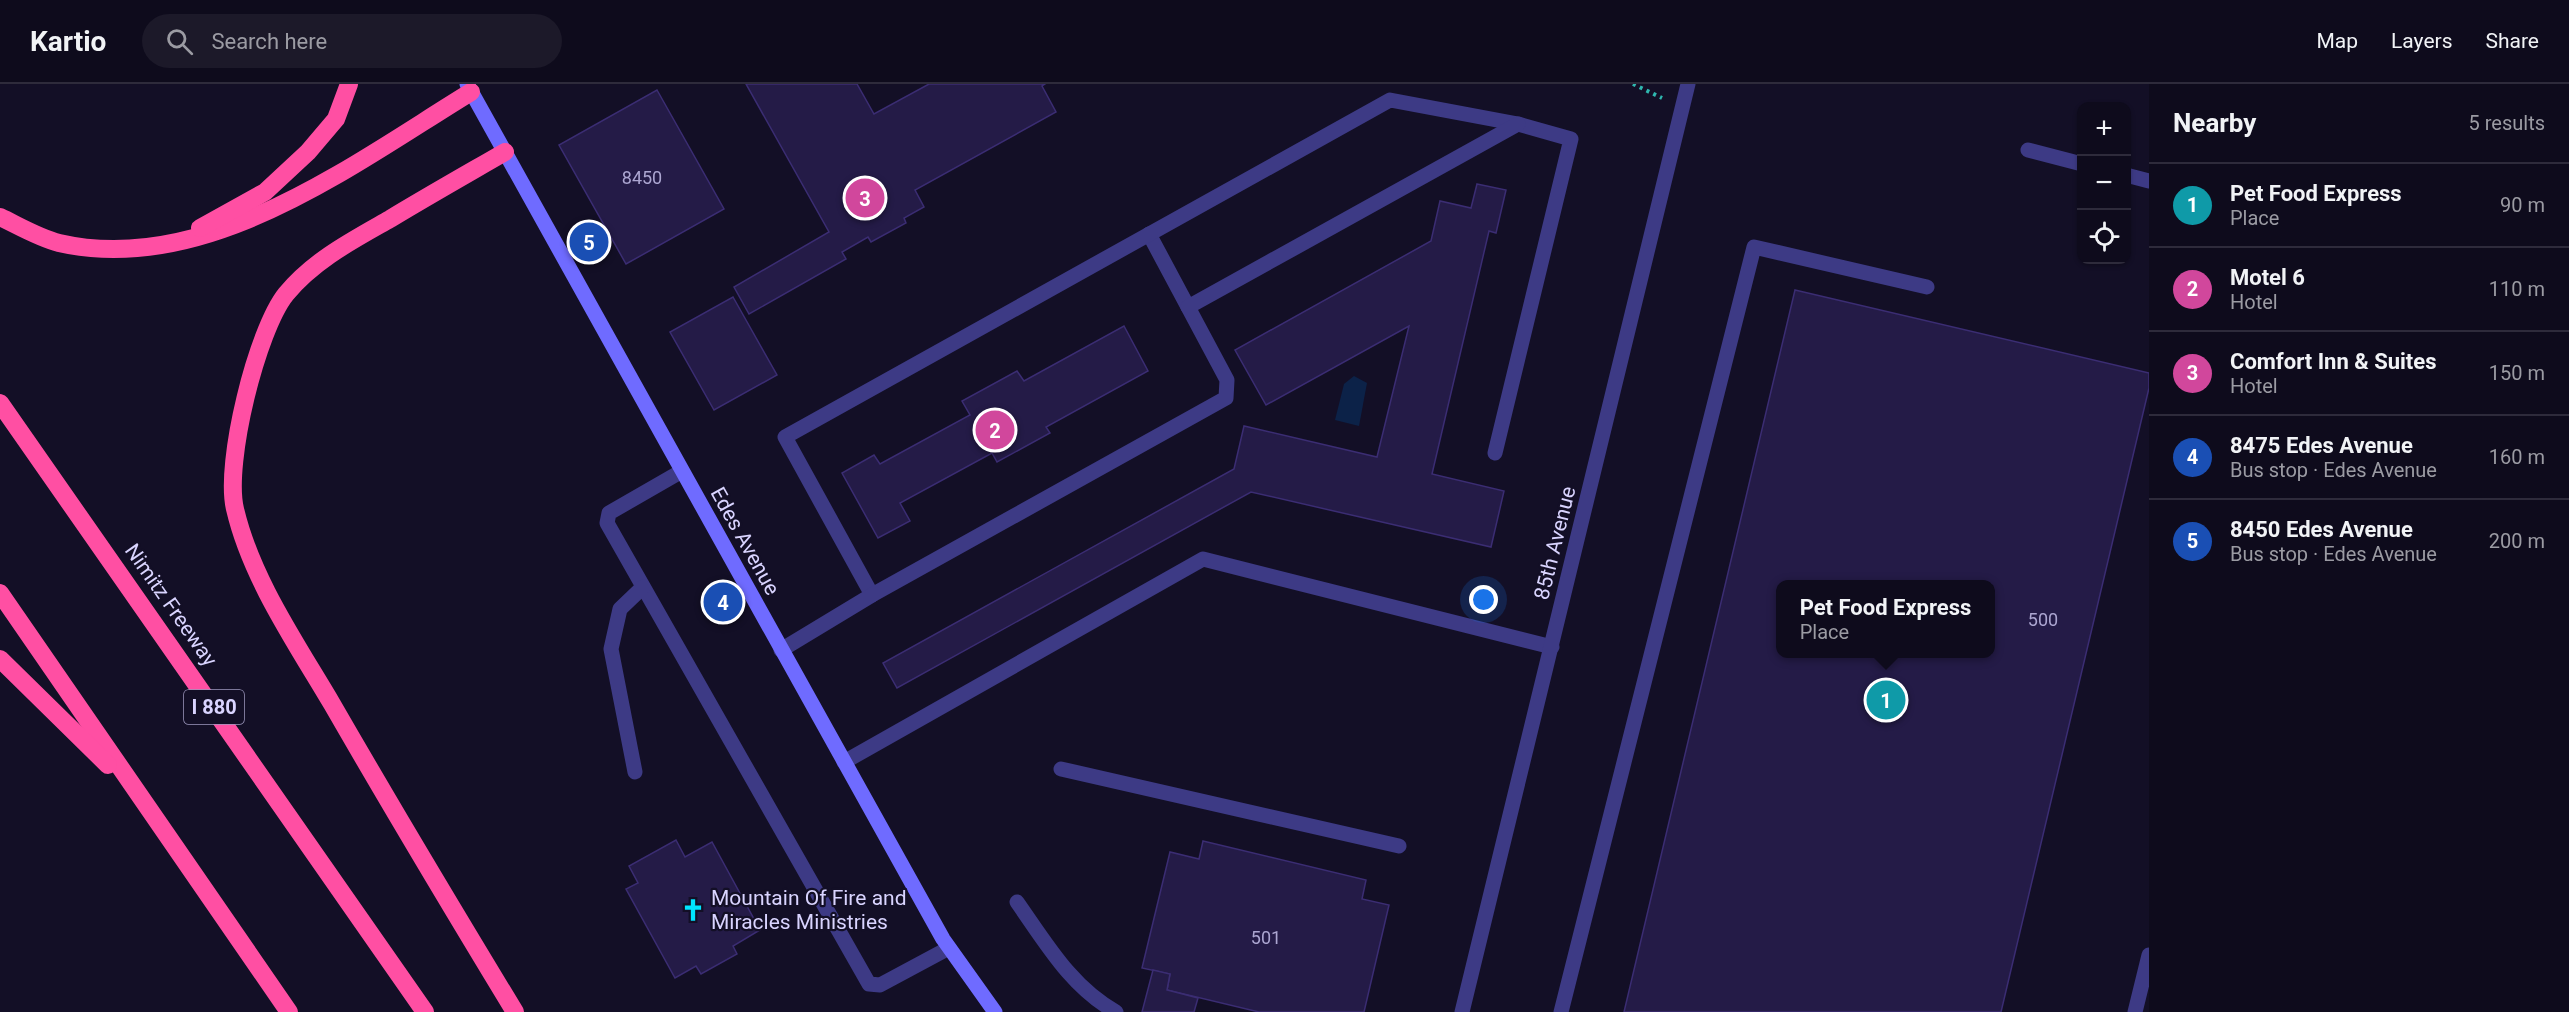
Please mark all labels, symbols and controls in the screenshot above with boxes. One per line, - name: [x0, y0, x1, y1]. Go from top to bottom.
- search box: [142, 14, 562, 68]
- text: Kartio: [30, 25, 106, 58]
- icon: search: [163, 25, 196, 58]
- text: Search here: [211, 29, 327, 54]
- text: Map: [2316, 29, 2358, 53]
- text: Layers: [2391, 29, 2452, 53]
- text: Share: [2485, 29, 2539, 53]
- map controls: [2077, 102, 2131, 264]
- button: +: [2077, 102, 2131, 156]
- text: Nearby: [2173, 108, 2256, 138]
- text: 5 results: [2469, 111, 2545, 135]
- button: −: [2077, 156, 2131, 210]
- house number: 8450: [622, 167, 662, 188]
- pin: 3: [846, 176, 884, 220]
- text: Pet Food Express: [2230, 181, 2402, 206]
- text: 1: [2187, 193, 2198, 217]
- text: 90 m: [2500, 193, 2545, 217]
- text: Place: [2230, 206, 2279, 230]
- button: locate: [2077, 210, 2131, 264]
- pin: 5: [570, 220, 608, 264]
- text: Motel 6: [2230, 265, 2305, 290]
- text: 2: [2187, 277, 2198, 301]
- text: 110 m: [2489, 277, 2545, 301]
- text: Hotel: [2230, 290, 2278, 314]
- text: Comfort Inn & Suites: [2230, 349, 2437, 374]
- text: 3: [2187, 361, 2198, 385]
- text: 150 m: [2489, 361, 2545, 385]
- text: Hotel: [2230, 374, 2278, 398]
- pin: 2: [976, 408, 1014, 452]
- text: 8475 Edes Avenue: [2230, 433, 2413, 458]
- text: 4: [2187, 445, 2198, 469]
- text: 160 m: [2489, 445, 2545, 469]
- text: Bus stop · Edes Avenue: [2230, 458, 2437, 482]
- street label: Edes Avenue: [706, 483, 784, 599]
- street label: 85th Avenue: [1529, 484, 1581, 602]
- text: 8450 Edes Avenue: [2230, 517, 2413, 542]
- text: 5: [2187, 529, 2198, 553]
- text: 200 m: [2489, 529, 2545, 553]
- street label: Nimitz Freeway: [120, 539, 222, 671]
- text: Bus stop · Edes Avenue: [2230, 542, 2437, 566]
- pin: 4: [704, 580, 742, 624]
- popup: [1776, 580, 1995, 658]
- your location: [1469, 585, 1498, 614]
- text: Pet Food Express: [1800, 595, 1971, 620]
- house number: 500: [2028, 609, 2058, 630]
- text: Place: [1800, 620, 1849, 644]
- pin: 1: [1866, 678, 1906, 722]
- road number: I 880: [184, 690, 244, 724]
- place label: Mountain Of Fire and Miracles Ministries: [711, 886, 907, 934]
- church icon: Mountain Of Fire and Miracles Ministries: [680, 897, 706, 923]
- house number: 501: [1251, 927, 1281, 948]

